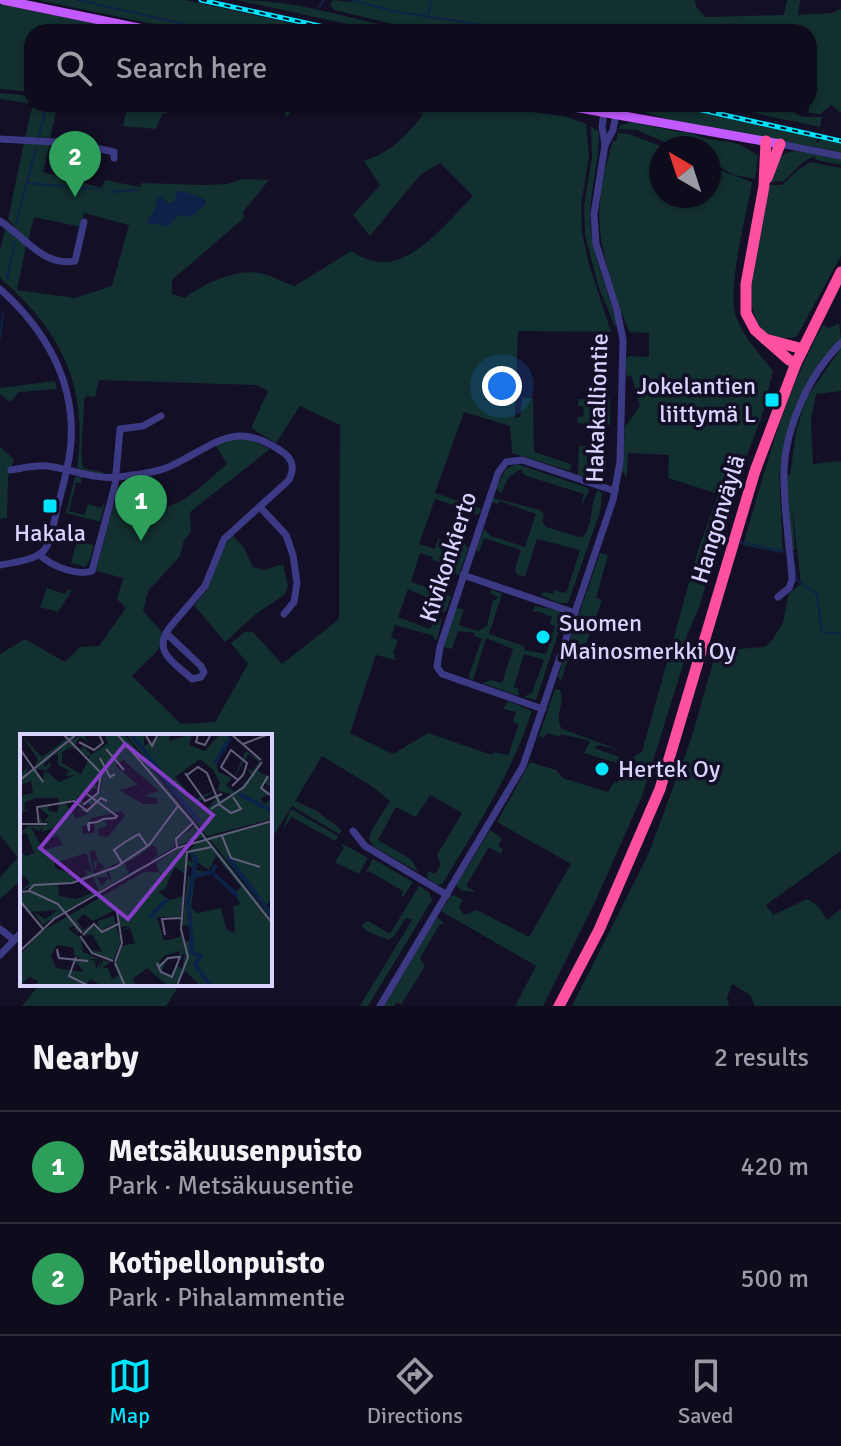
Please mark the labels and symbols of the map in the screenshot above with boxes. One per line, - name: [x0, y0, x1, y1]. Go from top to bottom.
- pin: 2: [49, 131, 101, 197]
- north arrow: [649, 136, 721, 208]
- street label: Hakakalliontie: [579, 333, 615, 483]
- your location: [482, 366, 522, 406]
- place label: Jokelantien liittymä L: [637, 371, 756, 429]
- marker: Jokelantien liittymä L: [763, 391, 781, 409]
- street label: Hangonväylä: [684, 451, 752, 587]
- pin: 1: [115, 475, 167, 541]
- street label: Kivikonkierto: [413, 488, 483, 626]
- marker: Hakala: [41, 497, 59, 515]
- place label: Hakala: [14, 518, 86, 548]
- place label: Suomen Mainosmerkki Oy: [559, 608, 736, 666]
- marker: Suomen Mainosmerkki Oy: [534, 628, 552, 646]
- inset map: [20, 734, 272, 986]
- place label: Hertek Oy: [618, 754, 720, 784]
- marker: Hertek Oy: [593, 760, 611, 778]

